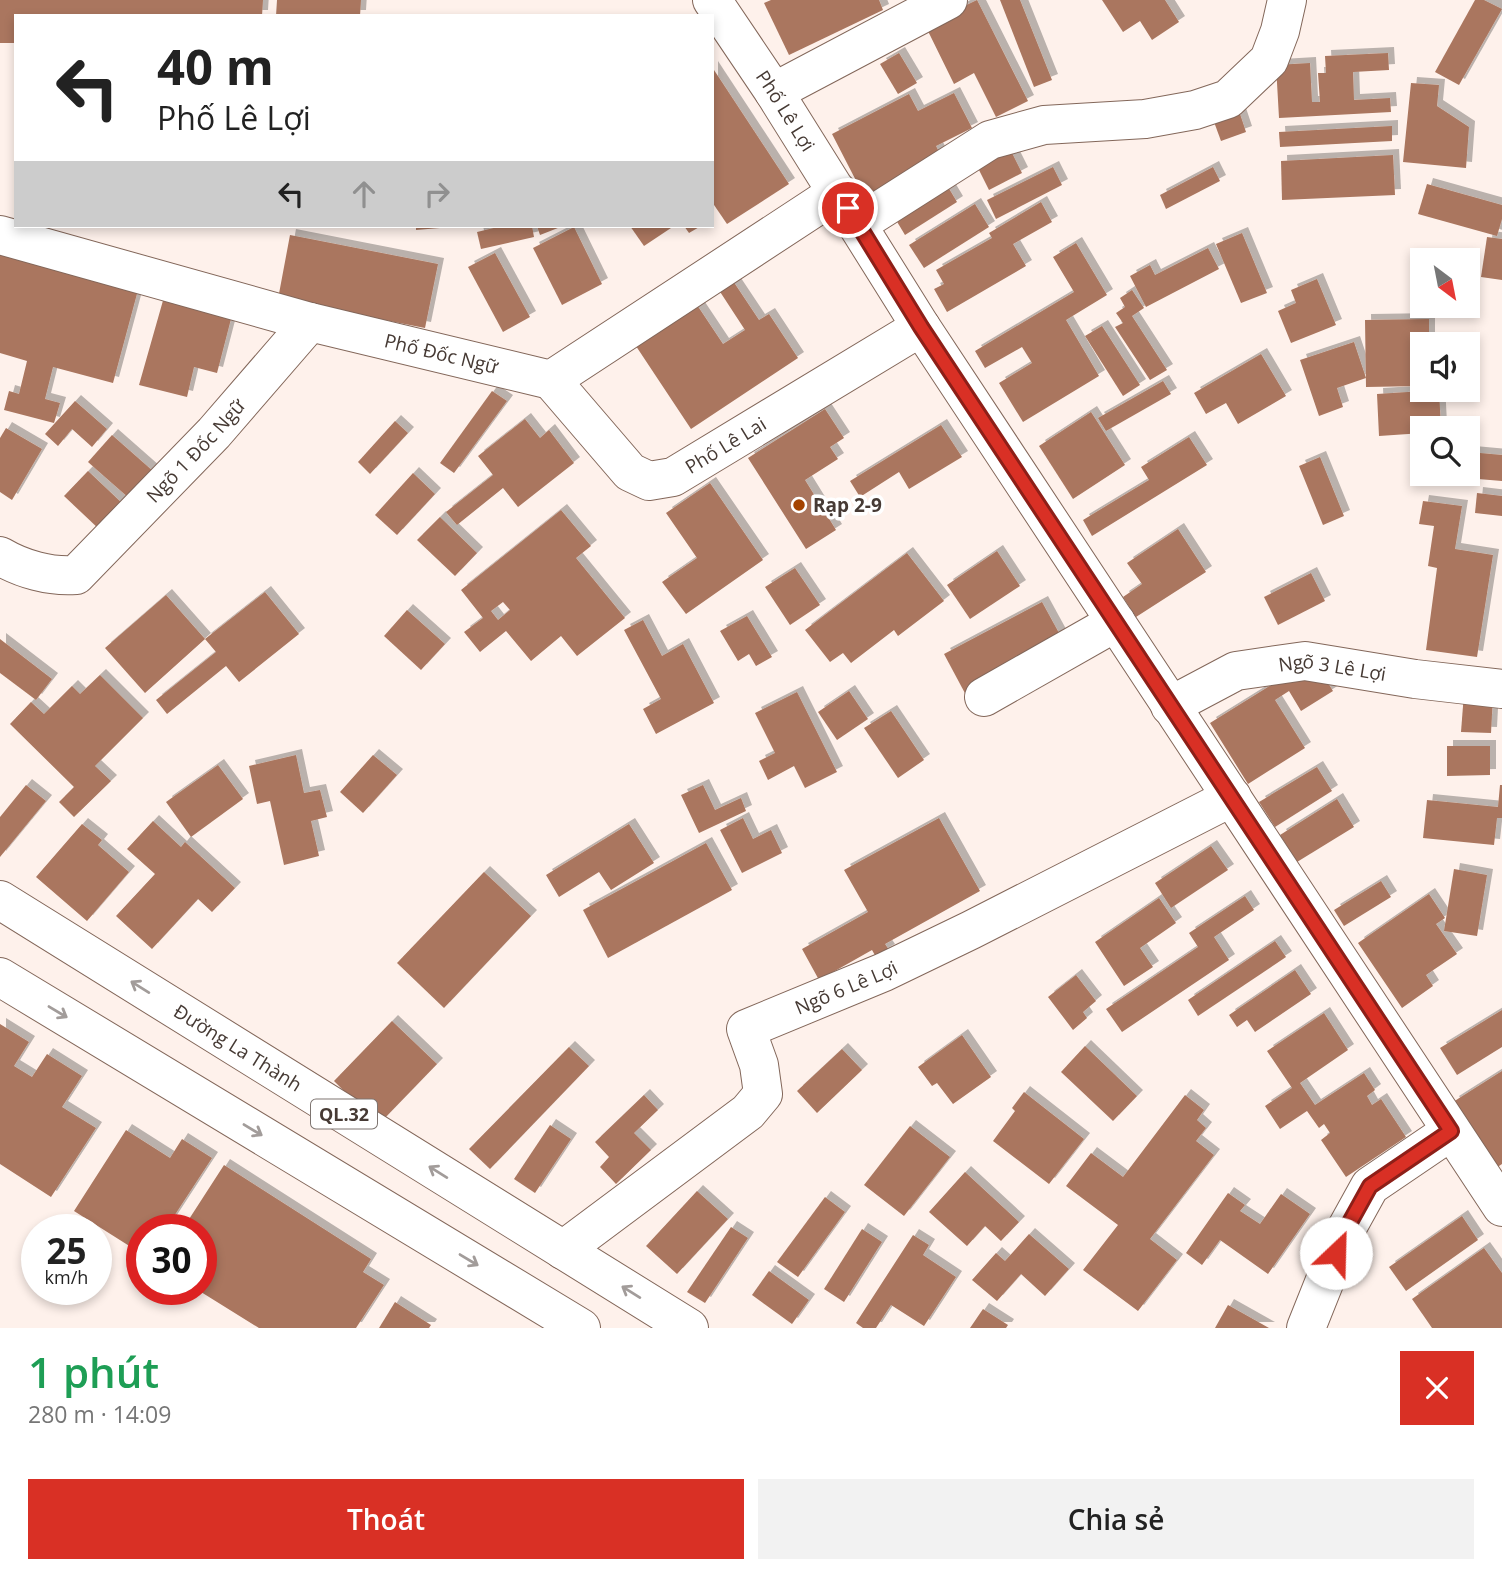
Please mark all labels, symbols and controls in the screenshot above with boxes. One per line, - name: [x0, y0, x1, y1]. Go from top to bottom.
- text: 40 m: [157, 33, 274, 99]
- icon: left: [42, 42, 133, 133]
- street label: Phố Lê Lợi: [750, 65, 821, 156]
- text: Phố Lê Lợi: [157, 96, 311, 139]
- icon: left: [272, 175, 310, 213]
- icon: ahead: [345, 175, 383, 213]
- icon: right: [418, 175, 456, 213]
- pin: [818, 178, 878, 238]
- icon: arrive: [829, 189, 867, 227]
- north arrow: [1410, 248, 1480, 318]
- map controls: [1410, 248, 1480, 486]
- street label: Phố Đốc Ngữ: [382, 327, 502, 380]
- button: sound: [1410, 332, 1480, 402]
- street label: Ngõ 1 Đốc Ngữ: [140, 392, 252, 508]
- street label: Phố Lê Lai: [680, 411, 771, 480]
- button: search: [1410, 416, 1480, 486]
- place label: Rạp 2-9: [813, 492, 882, 518]
- marker: Rạp 2-9: [791, 497, 807, 513]
- street label: Ngõ 3 Lê Lợi: [1277, 648, 1388, 687]
- street label: Ngõ 6 Lê Lợi: [791, 955, 902, 1020]
- one-way arrow: [131, 980, 151, 994]
- street label: Đường La Thành: [169, 998, 307, 1097]
- one-way arrow: [48, 1005, 68, 1019]
- road number: QL.32: [311, 1100, 377, 1128]
- one-way arrow: [243, 1123, 263, 1137]
- one-way arrow: [428, 1165, 448, 1179]
- speed limit sign: 30: [126, 1214, 217, 1305]
- position arrow: [1299, 1216, 1373, 1290]
- text: 25: [46, 1227, 87, 1274]
- one-way arrow: [458, 1253, 478, 1267]
- text: km/h: [45, 1265, 88, 1289]
- one-way arrow: [621, 1285, 641, 1299]
- text: 1 phút: [28, 1343, 159, 1400]
- button: close: [1400, 1351, 1474, 1425]
- text: 280 m · 14:09: [28, 1398, 171, 1430]
- button: Thoát: [28, 1479, 744, 1559]
- button: Chia sẻ: [758, 1479, 1474, 1559]

